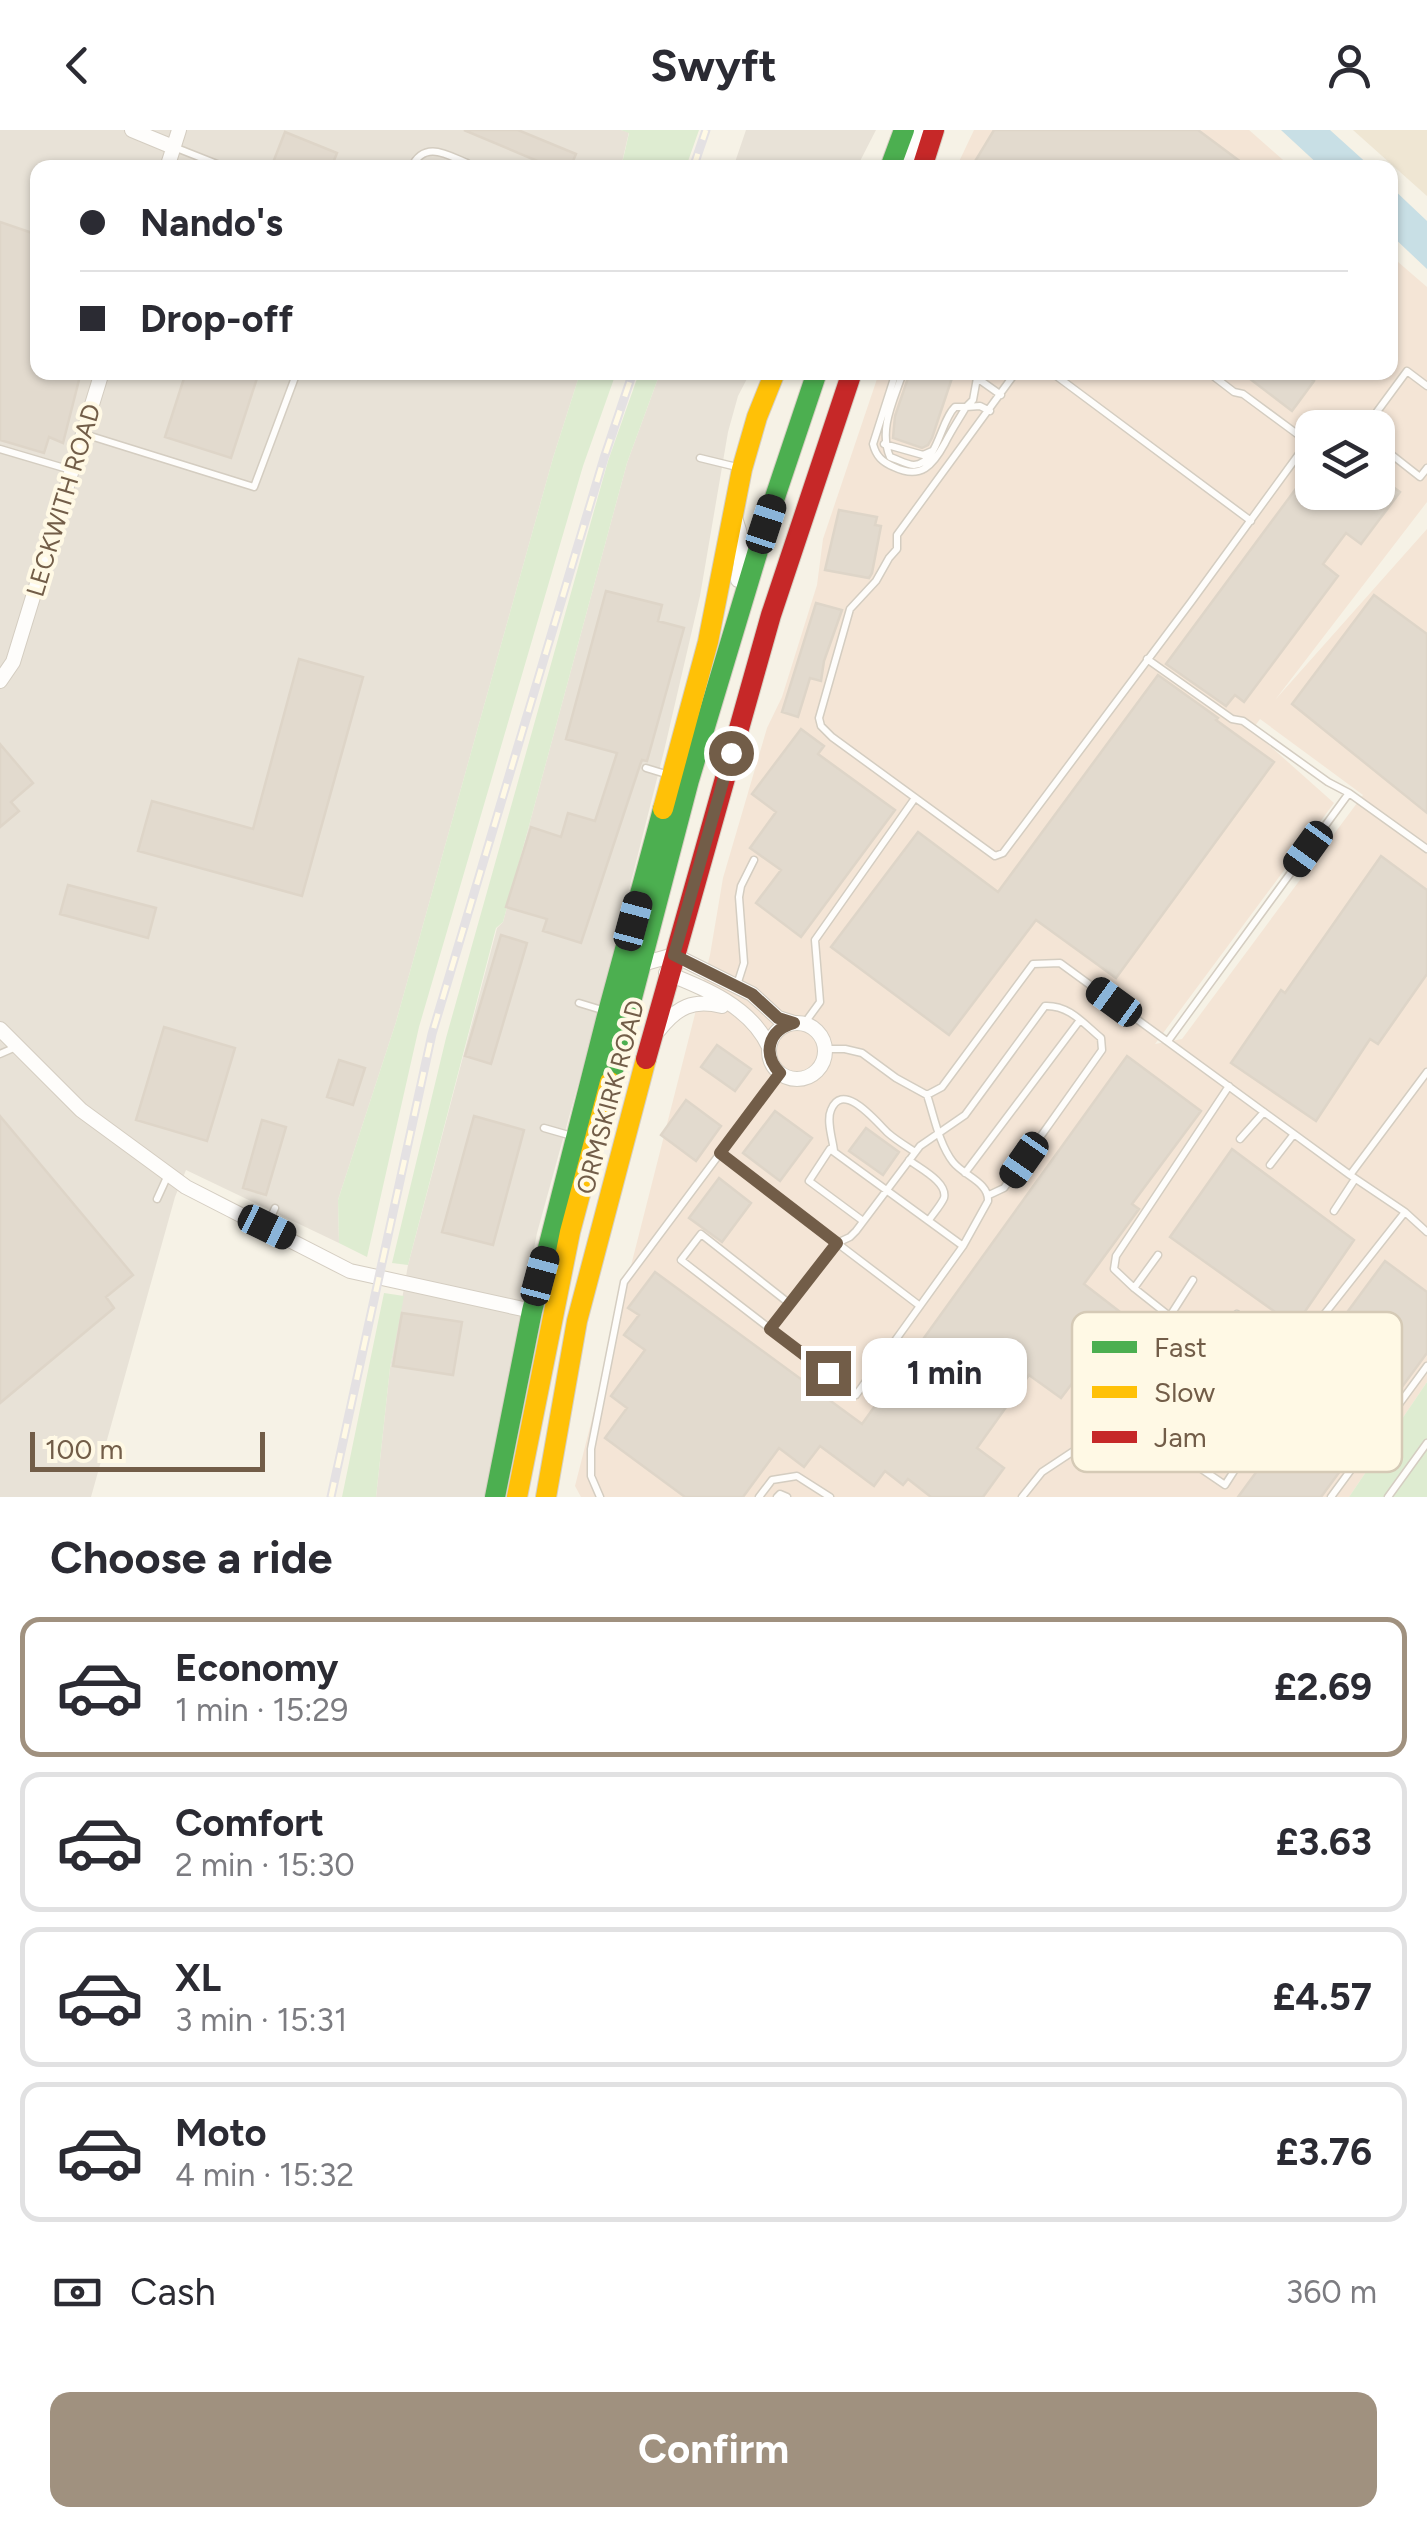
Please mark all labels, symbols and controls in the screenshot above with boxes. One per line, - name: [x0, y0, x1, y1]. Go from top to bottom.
- icon: back: [50, 38, 105, 93]
- text: Swyft: [650, 38, 777, 92]
- icon: person: [1322, 38, 1377, 93]
- text: Nando's: [140, 200, 283, 246]
- text: Drop-off: [140, 296, 293, 342]
- street label: LECKWITH ROAD: [19, 400, 107, 600]
- map controls: [1295, 410, 1395, 510]
- button: layers: [1295, 410, 1395, 510]
- car: [742, 491, 790, 557]
- route start: [709, 731, 754, 776]
- car: [1278, 816, 1338, 882]
- car: [611, 888, 655, 954]
- car: [1081, 972, 1147, 1032]
- street label: ORMSKIRK ROAD: [570, 997, 650, 1197]
- car: [995, 1127, 1053, 1193]
- car: [233, 1200, 301, 1254]
- car: [518, 1243, 562, 1309]
- legend: [1072, 1312, 1402, 1472]
- text: Fast: [1154, 1330, 1207, 1364]
- callout: 1 min: [863, 1338, 1028, 1408]
- route end: [806, 1351, 851, 1396]
- text: 1 min: [907, 1354, 982, 1392]
- text: Slow: [1154, 1375, 1215, 1409]
- text: Jam: [1154, 1420, 1207, 1454]
- scale bar: [30, 1427, 265, 1472]
- text: 100 m: [45, 1432, 123, 1466]
- text: Choose a ride: [50, 1530, 332, 1584]
- icon: car: [55, 1642, 145, 1732]
- text: Economy: [175, 1645, 338, 1691]
- text: £2.69: [1274, 1664, 1372, 1710]
- text: 1 min · 15:29: [175, 1691, 348, 1729]
- icon: car: [55, 1797, 145, 1887]
- text: Comfort: [175, 1800, 324, 1846]
- text: £3.63: [1276, 1819, 1372, 1865]
- text: 2 min · 15:30: [175, 1846, 355, 1884]
- icon: car: [55, 1952, 145, 2042]
- text: XL: [175, 1955, 221, 2001]
- text: £4.57: [1273, 1974, 1372, 2020]
- text: 3 min · 15:31: [175, 2001, 347, 2039]
- icon: car: [55, 2107, 145, 2197]
- text: Moto: [175, 2110, 267, 2156]
- text: £3.76: [1276, 2129, 1372, 2175]
- text: 4 min · 15:32: [175, 2156, 354, 2194]
- icon: cash: [50, 2265, 105, 2320]
- text: Cash: [130, 2269, 216, 2315]
- text: 360 m: [1286, 2273, 1377, 2311]
- button: Confirm: [50, 2392, 1377, 2507]

